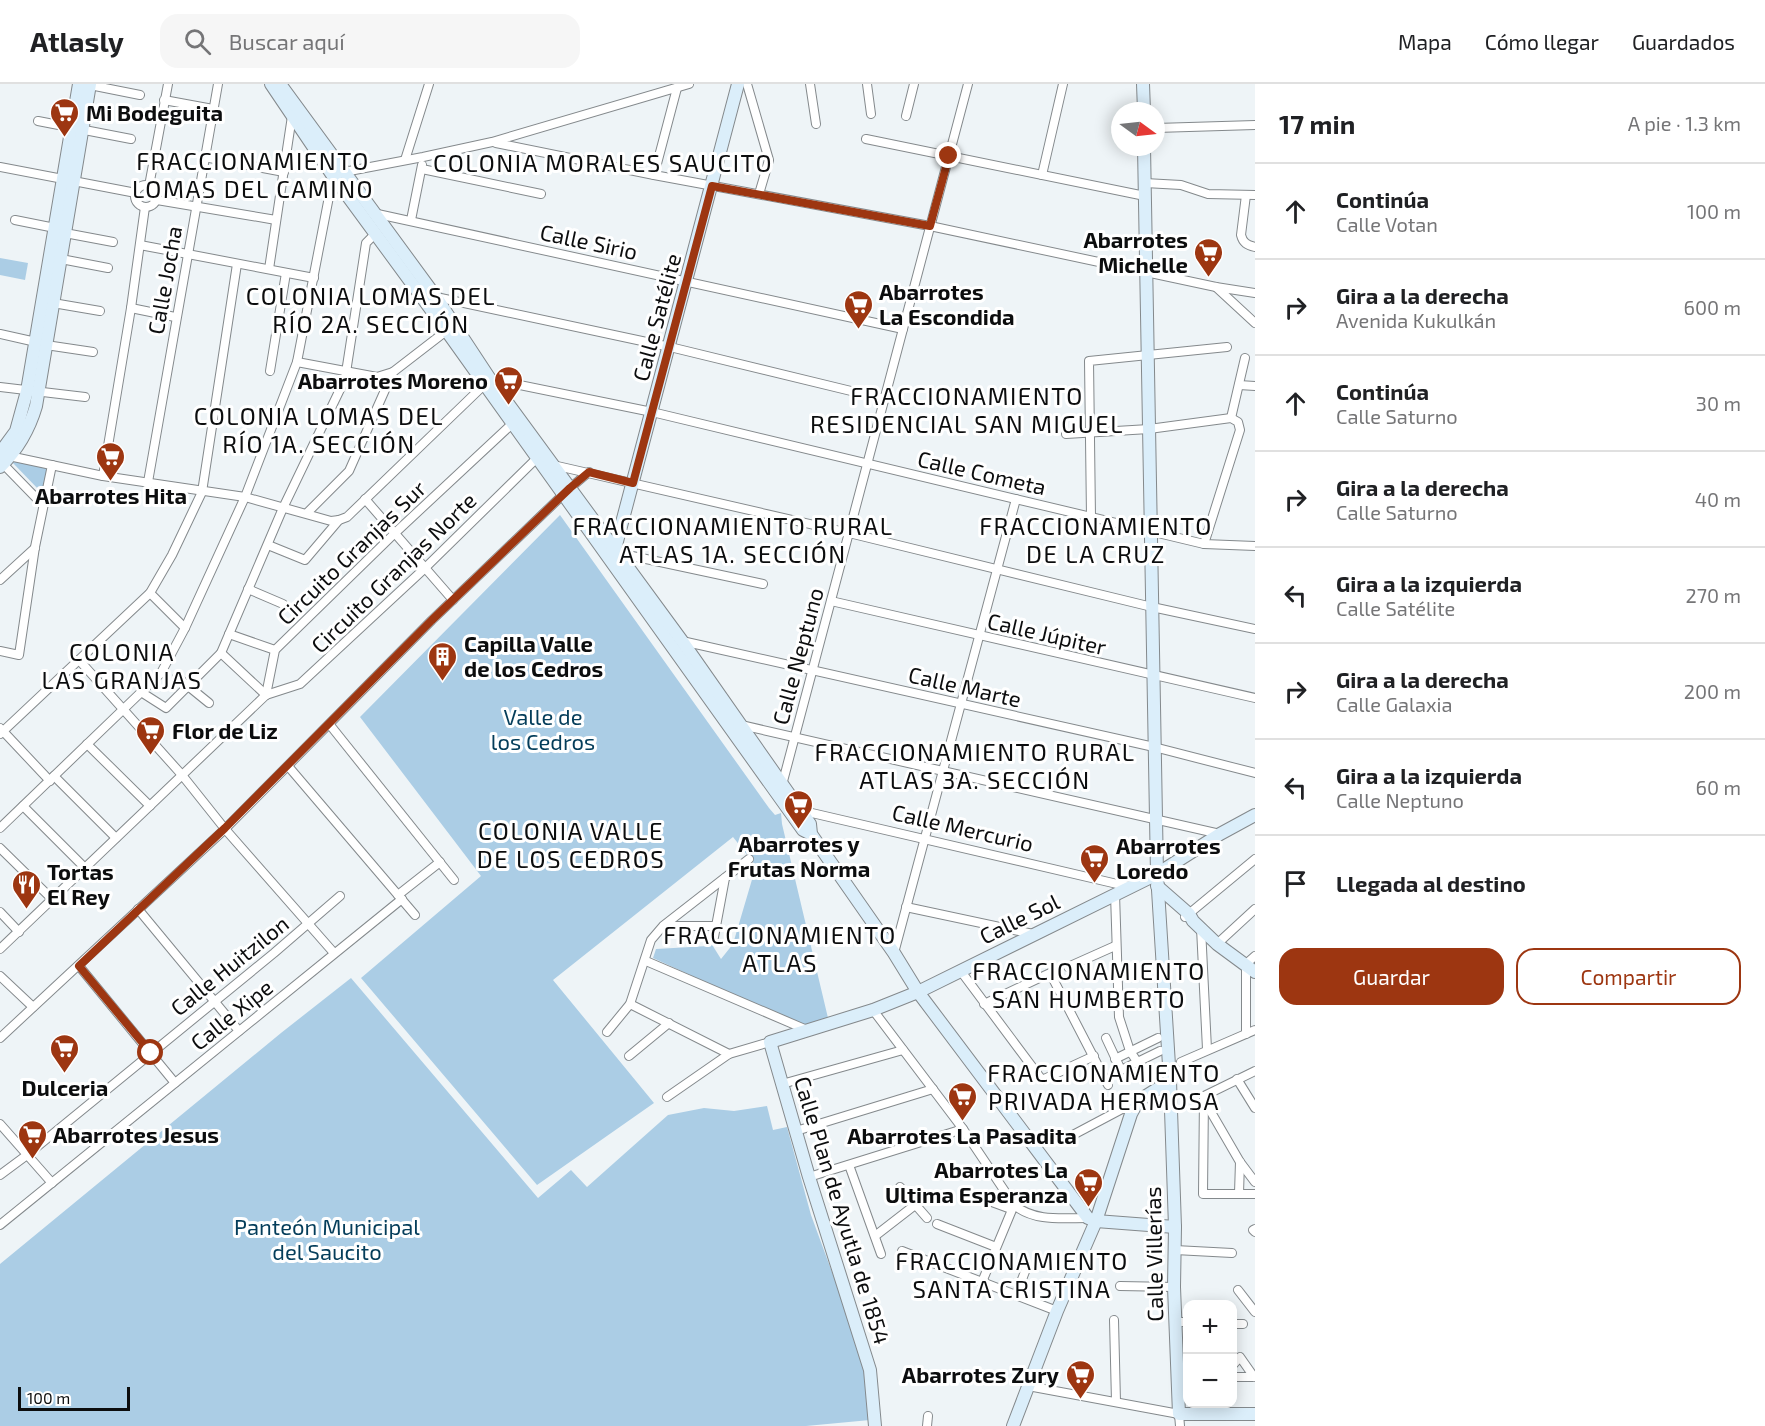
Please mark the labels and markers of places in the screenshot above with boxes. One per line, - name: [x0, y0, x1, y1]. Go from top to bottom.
- supermarket icon: Mi Bodeguita: [49, 96, 81, 138]
- place label: Mi Bodeguita: [86, 99, 223, 125]
- place label: Abarrotes Michelle: [1083, 226, 1188, 277]
- supermarket icon: Abarrotes Michelle: [1193, 236, 1225, 278]
- place label: Abarrotes La Escondida: [879, 278, 1015, 329]
- supermarket icon: Abarrotes La Escondida: [842, 288, 874, 330]
- supermarket icon: Abarrotes Moreno: [493, 364, 525, 406]
- place label: Abarrotes Moreno: [298, 367, 488, 393]
- supermarket icon: Abarrotes Hita: [95, 440, 127, 482]
- place label: Abarrotes Hita: [35, 482, 187, 508]
- place label: Capilla Valle de los Cedros: [464, 630, 603, 681]
- building icon: Capilla Valle de los Cedros: [427, 640, 459, 682]
- supermarket icon: Flor de Liz: [135, 714, 167, 756]
- place label: Flor de Liz: [172, 717, 278, 743]
- supermarket icon: Abarrotes y Frutas Norma: [783, 788, 815, 830]
- place label: Abarrotes y Frutas Norma: [728, 830, 870, 881]
- place label: Abarrotes Loredo: [1116, 832, 1221, 883]
- supermarket icon: Abarrotes Loredo: [1079, 842, 1111, 884]
- place label: Tortas El Rey: [47, 858, 114, 910]
- restaurant icon: Tortas El Rey: [10, 868, 42, 910]
- supermarket icon: Dulceria: [49, 1032, 81, 1074]
- place label: Dulceria: [22, 1074, 108, 1100]
- supermarket icon: Abarrotes La Pasadita: [946, 1080, 978, 1122]
- supermarket icon: Abarrotes Jesus: [16, 1118, 48, 1160]
- place label: Abarrotes Jesus: [53, 1121, 219, 1147]
- place label: Abarrotes La Pasadita: [847, 1122, 1077, 1148]
- place label: Abarrotes La Ultima Esperanza: [885, 1156, 1068, 1207]
- supermarket icon: Abarrotes La Ultima Esperanza: [1073, 1166, 1105, 1208]
- supermarket icon: Abarrotes Zury: [1064, 1358, 1096, 1400]
- place label: Abarrotes Zury: [902, 1361, 1060, 1388]

